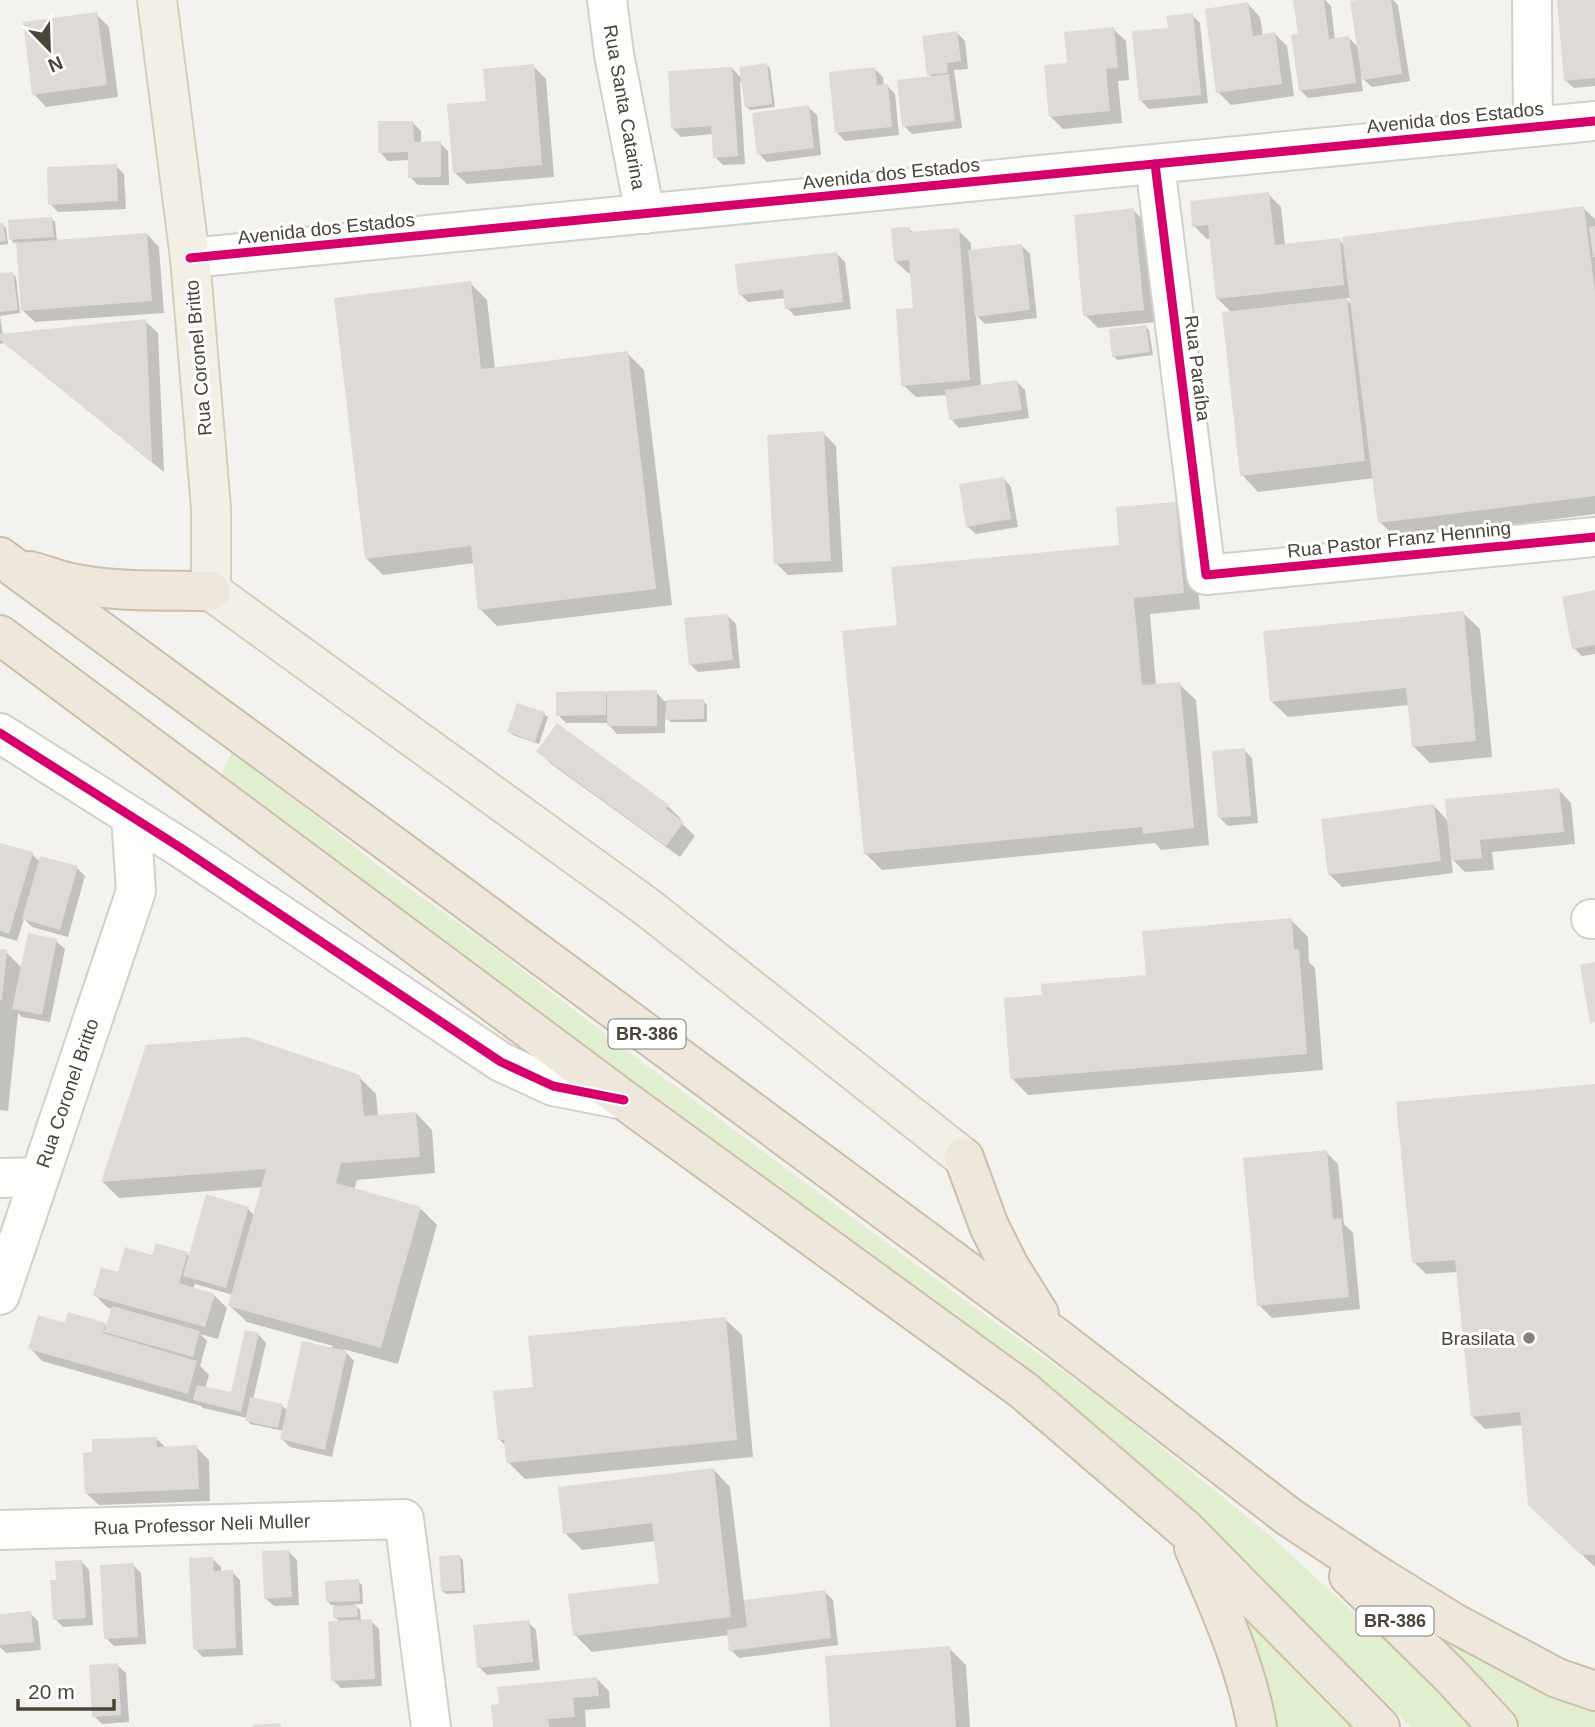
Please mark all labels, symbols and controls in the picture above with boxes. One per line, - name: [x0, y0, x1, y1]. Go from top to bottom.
- north arrow: [14, 14, 84, 84]
- street label: Rua Santa Catarina: [600, 23, 649, 192]
- text: N: [45, 52, 66, 77]
- street label: Avenida dos Estados: [1365, 98, 1545, 137]
- street label: Avenida dos Estados: [801, 154, 981, 193]
- street label: Avenida dos Estados: [236, 209, 416, 248]
- street label: Rua Coronel Britto: [181, 279, 216, 437]
- street label: Rua Paraíba: [1181, 314, 1214, 423]
- street label: Rua Pastor Franz Henning: [1286, 517, 1512, 562]
- street label: Rua Coronel Britto: [32, 1016, 103, 1170]
- road number: BR-386: [608, 1020, 686, 1049]
- place label: Brasilata: [1441, 1328, 1515, 1349]
- marker: Brasilata: [1521, 1330, 1537, 1346]
- street label: Rua Professor Neli Muller: [93, 1510, 311, 1539]
- road number: BR-386: [1356, 1606, 1434, 1636]
- scale bar: [18, 1668, 114, 1712]
- text: 20 m: [28, 1680, 75, 1703]

